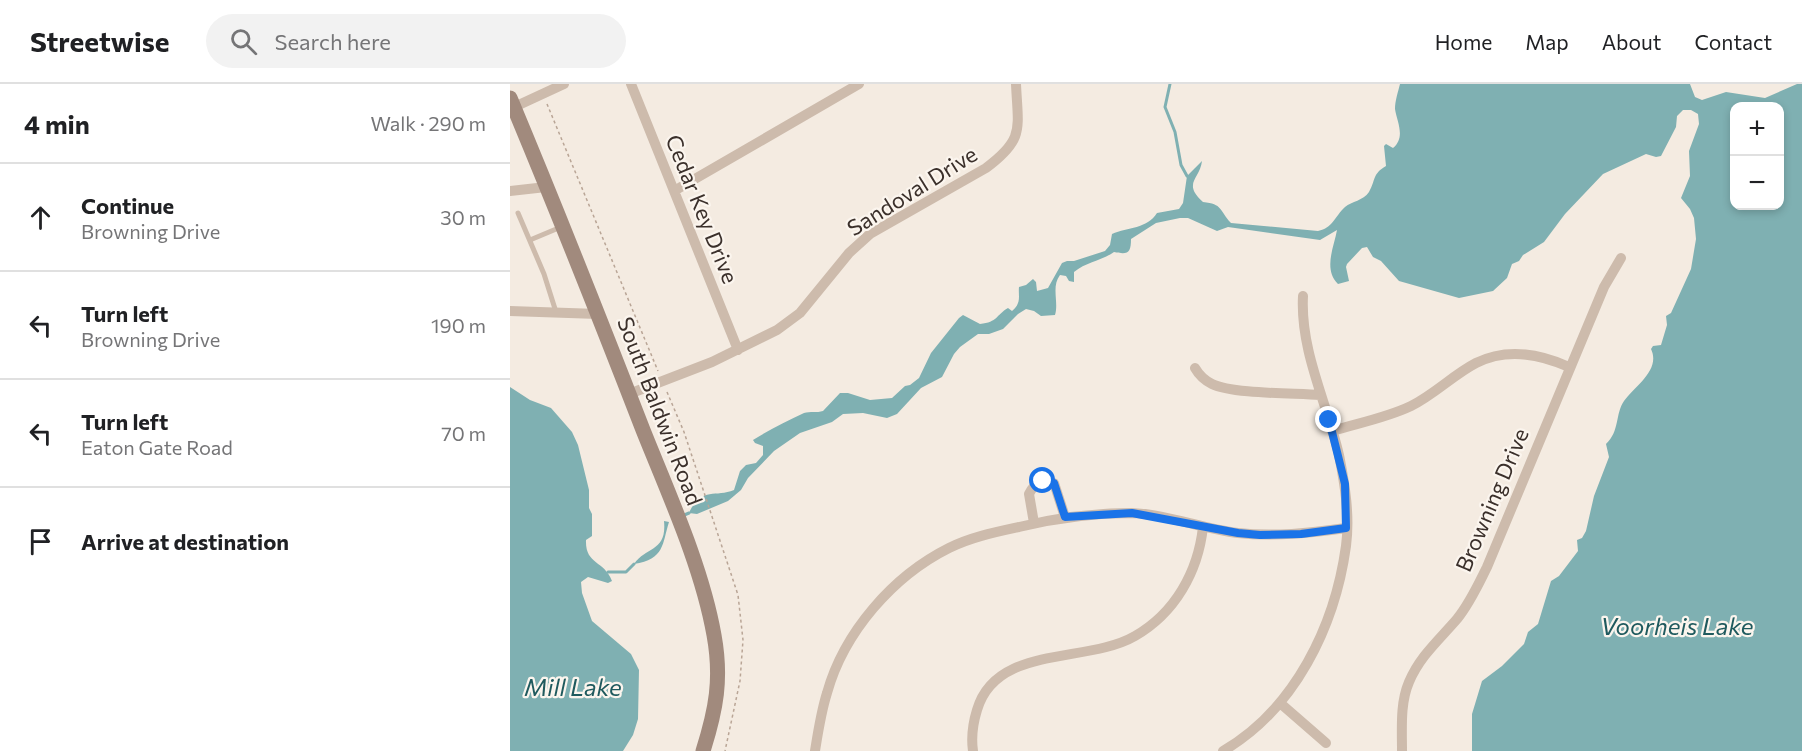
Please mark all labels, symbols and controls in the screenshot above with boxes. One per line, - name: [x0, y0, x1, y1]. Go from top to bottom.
- search box: [206, 14, 626, 68]
- text: Streetwise: [30, 24, 170, 58]
- icon: search: [227, 25, 260, 58]
- text: Search here: [275, 28, 391, 55]
- text: Home: [1435, 29, 1492, 54]
- text: Map: [1525, 29, 1569, 54]
- text: About: [1602, 29, 1661, 54]
- text: Contact: [1694, 29, 1772, 54]
- map controls: [1730, 102, 1784, 210]
- button: +: [1730, 102, 1784, 156]
- text: 4 min: [24, 108, 90, 139]
- text: Walk · 290 m: [370, 111, 486, 135]
- street label: Cedar Key Drive: [660, 131, 745, 287]
- street label: Sandoval Drive: [842, 140, 982, 241]
- button: −: [1730, 156, 1784, 210]
- text: Continue: [81, 192, 174, 219]
- icon: ahead: [24, 201, 57, 234]
- text: 30 m: [440, 205, 486, 229]
- text: Browning Drive: [81, 219, 220, 243]
- text: Turn left: [81, 300, 168, 327]
- icon: left: [24, 309, 57, 342]
- text: 190 m: [431, 313, 486, 337]
- street label: South Baldwin Road: [612, 313, 709, 509]
- text: Browning Drive: [81, 327, 220, 351]
- route end: [1315, 406, 1341, 432]
- text: Turn left: [81, 408, 168, 435]
- icon: left: [24, 417, 57, 450]
- text: 70 m: [441, 421, 486, 445]
- street label: Browning Drive: [1449, 424, 1534, 576]
- text: Eaton Gate Road: [81, 435, 233, 459]
- route start: [1029, 467, 1055, 493]
- icon: arrive: [24, 525, 57, 558]
- text: Arrive at destination: [81, 528, 289, 555]
- water label: Voorheis Lake: [1601, 611, 1754, 640]
- water label: Mill Lake: [524, 672, 622, 701]

